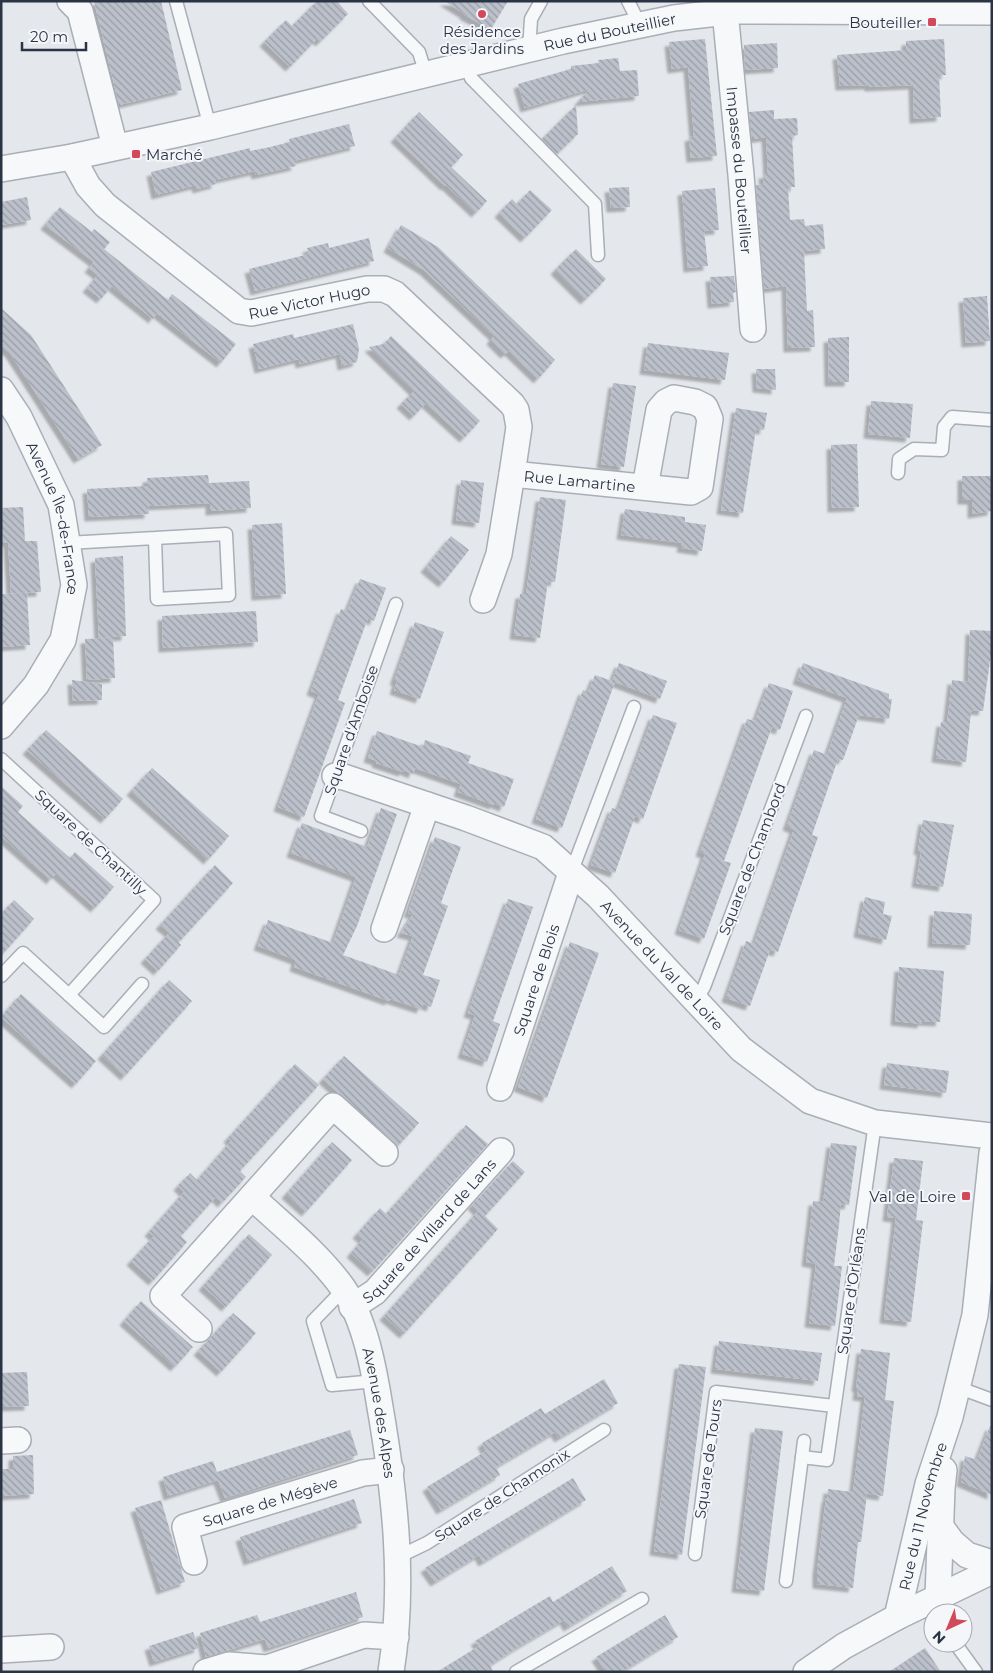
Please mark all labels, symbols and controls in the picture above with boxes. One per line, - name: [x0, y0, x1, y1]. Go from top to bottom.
- marker: Résidence des Jardins: [476, 8, 488, 20]
- street label: Rue du Bouteillier: [541, 8, 678, 55]
- place label: Bouteiller: [849, 13, 922, 32]
- marker: Bouteiller: [926, 16, 938, 28]
- scale bar: [22, 20, 86, 52]
- place label: Résidence des Jardins: [440, 22, 524, 58]
- text: 20 m: [30, 27, 68, 46]
- street label: Impasse du Bouteillier: [723, 86, 757, 255]
- place label: Marché: [146, 145, 203, 164]
- marker: Marché: [130, 148, 142, 160]
- street label: Rue Victor Hugo: [247, 279, 372, 323]
- street label: Avenue Île-de-France: [23, 438, 84, 597]
- street label: Rue Lamartine: [523, 466, 636, 496]
- street label: Square d'Amboise: [320, 662, 382, 798]
- street label: Square de Chambord: [714, 780, 790, 938]
- street label: Square de Chantilly: [31, 785, 152, 899]
- street label: Avenue du Val de Loire: [597, 896, 728, 1034]
- street label: Square de Blois: [508, 921, 563, 1038]
- street label: Square de Villard de Lans: [359, 1154, 500, 1307]
- place label: Val de Loire: [869, 1187, 956, 1206]
- marker: Val de Loire: [960, 1190, 972, 1202]
- street label: Square d'Orléans: [833, 1226, 869, 1356]
- street label: Avenue des Alpes: [359, 1345, 400, 1479]
- street label: Square de Tours: [690, 1398, 726, 1520]
- street label: Rue du 11 Novembre: [894, 1440, 951, 1592]
- street label: Square de Chamonix: [431, 1444, 573, 1546]
- street label: Square de Mégève: [200, 1472, 340, 1531]
- north arrow: [923, 1603, 973, 1653]
- text: N: [929, 1627, 949, 1648]

